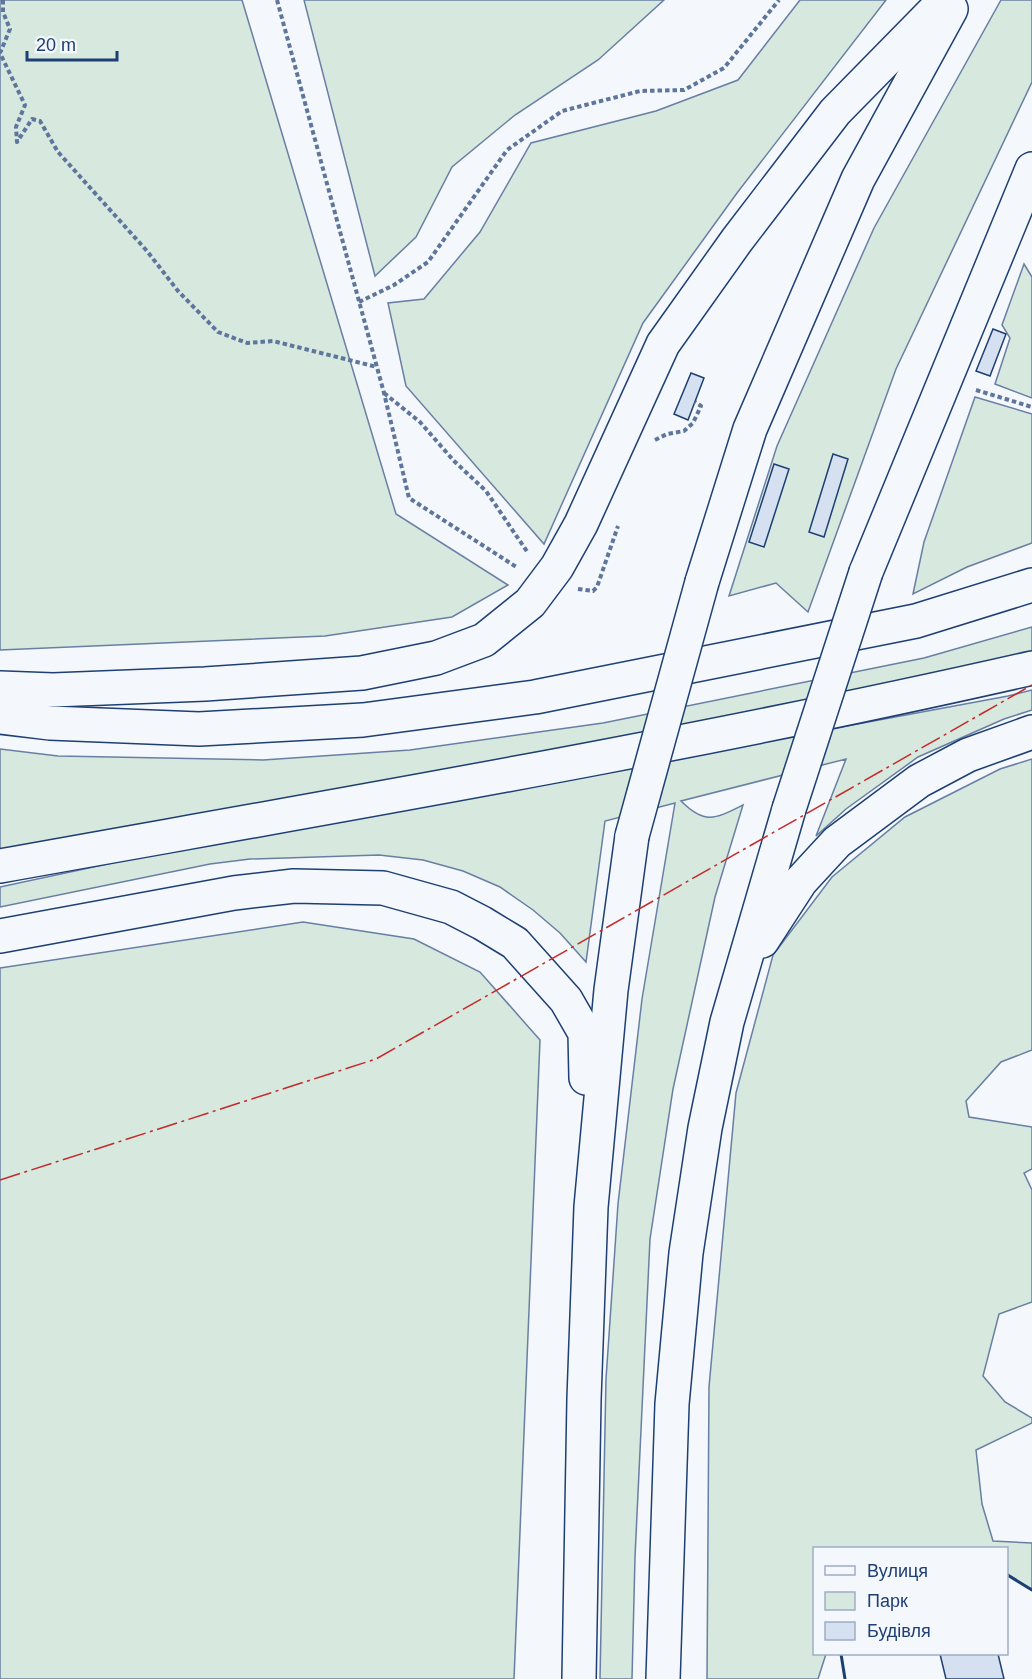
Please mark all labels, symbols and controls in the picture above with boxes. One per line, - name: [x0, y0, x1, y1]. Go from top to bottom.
- scale bar: [27, 24, 117, 62]
- text: 20 m: [36, 35, 76, 55]
- legend: [813, 1547, 1008, 1655]
- text: Вулиця: [867, 1561, 928, 1581]
- text: Парк: [867, 1591, 908, 1611]
- text: Будівля: [867, 1621, 931, 1641]

